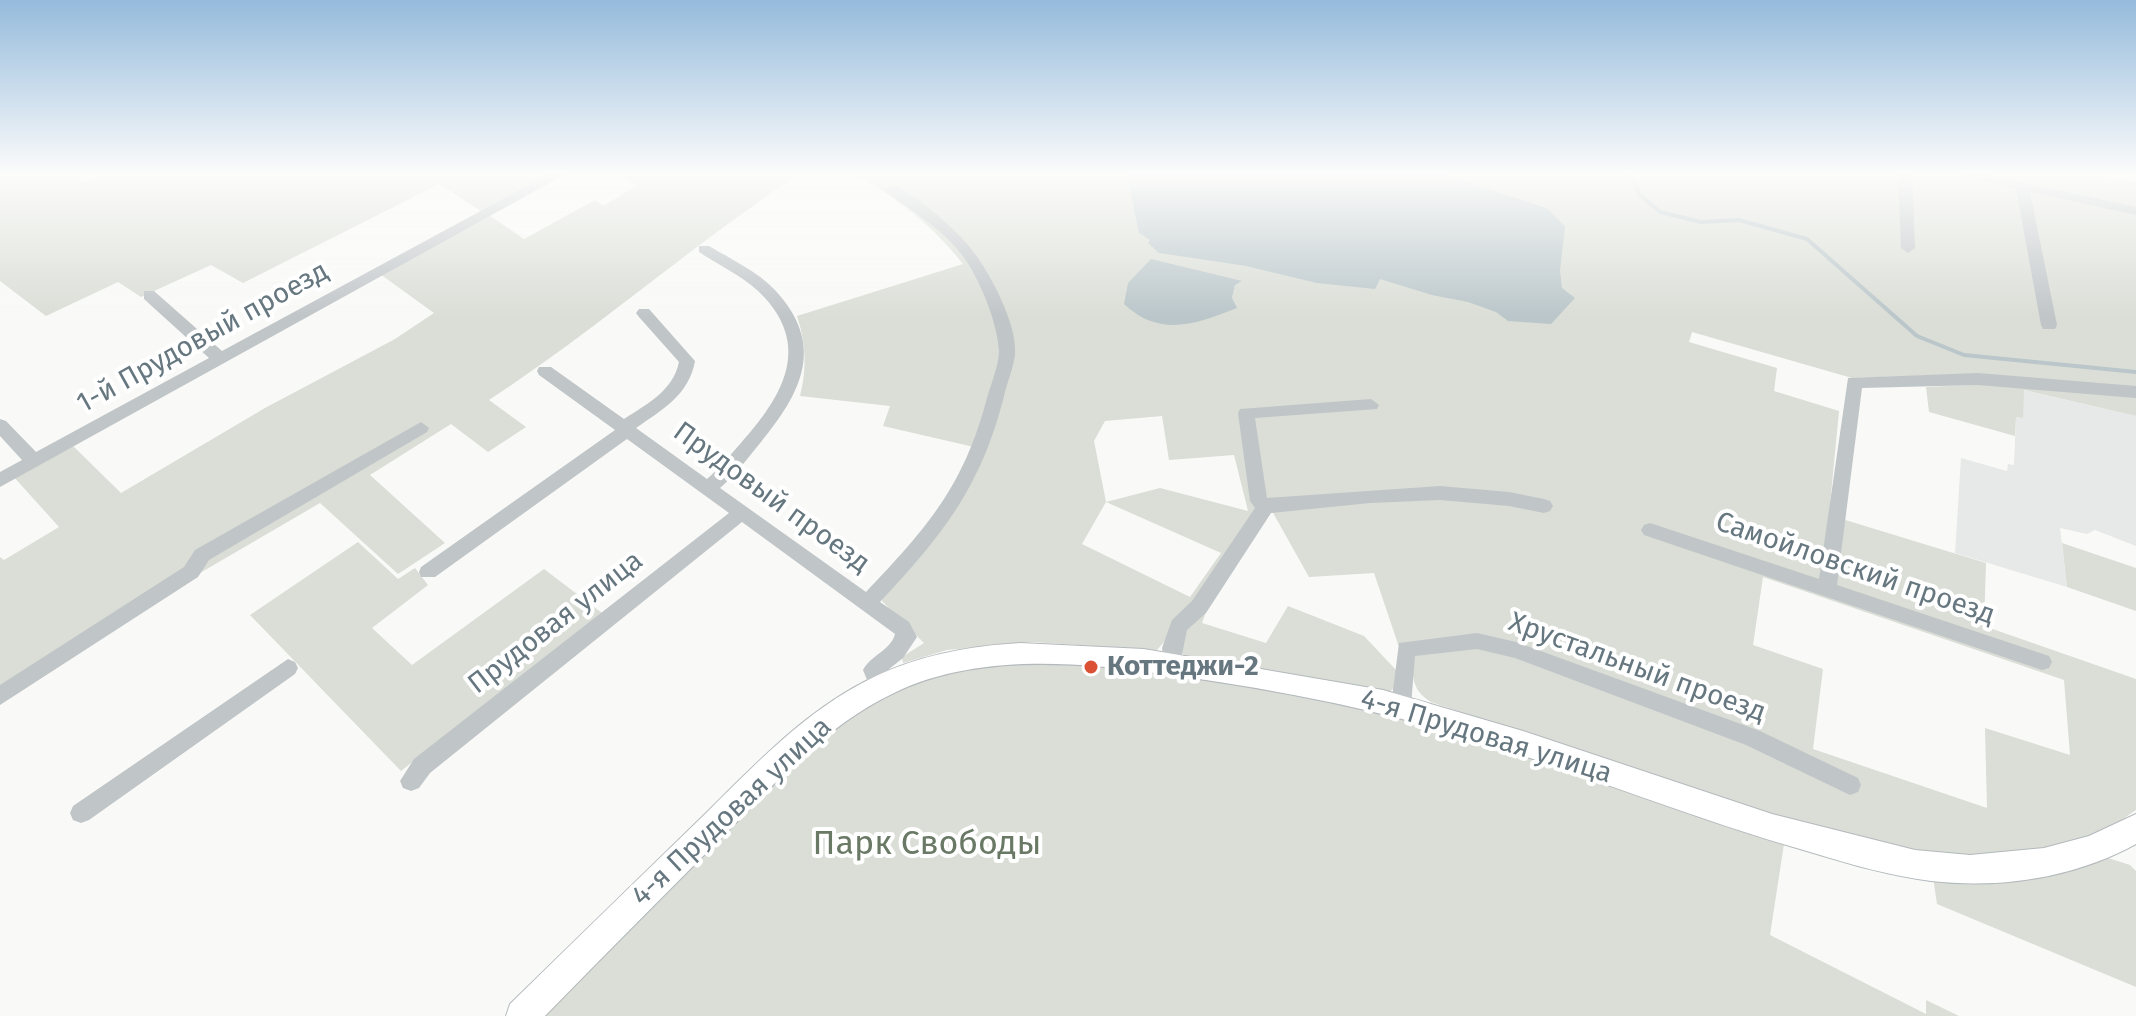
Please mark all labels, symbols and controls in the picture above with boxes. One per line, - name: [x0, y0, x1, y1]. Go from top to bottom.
- street label: 1-й Прудовый проезд: [71, 255, 335, 421]
- street label: Прудовый проезд: [666, 415, 876, 581]
- street label: Самойловский проезд: [1711, 505, 1999, 633]
- street label: Прудовая улица: [462, 544, 650, 702]
- street label: Хрустальный проезд: [1504, 606, 1770, 730]
- place label: Коттеджи-2: [1107, 650, 1259, 684]
- marker: Коттеджи-2: [1082, 658, 1100, 676]
- street label: 4-я Прудовая улица: [1356, 683, 1616, 791]
- street label: 4-я Прудовая улица: [625, 711, 839, 913]
- park label: Парк Свободы: [813, 825, 1041, 865]

